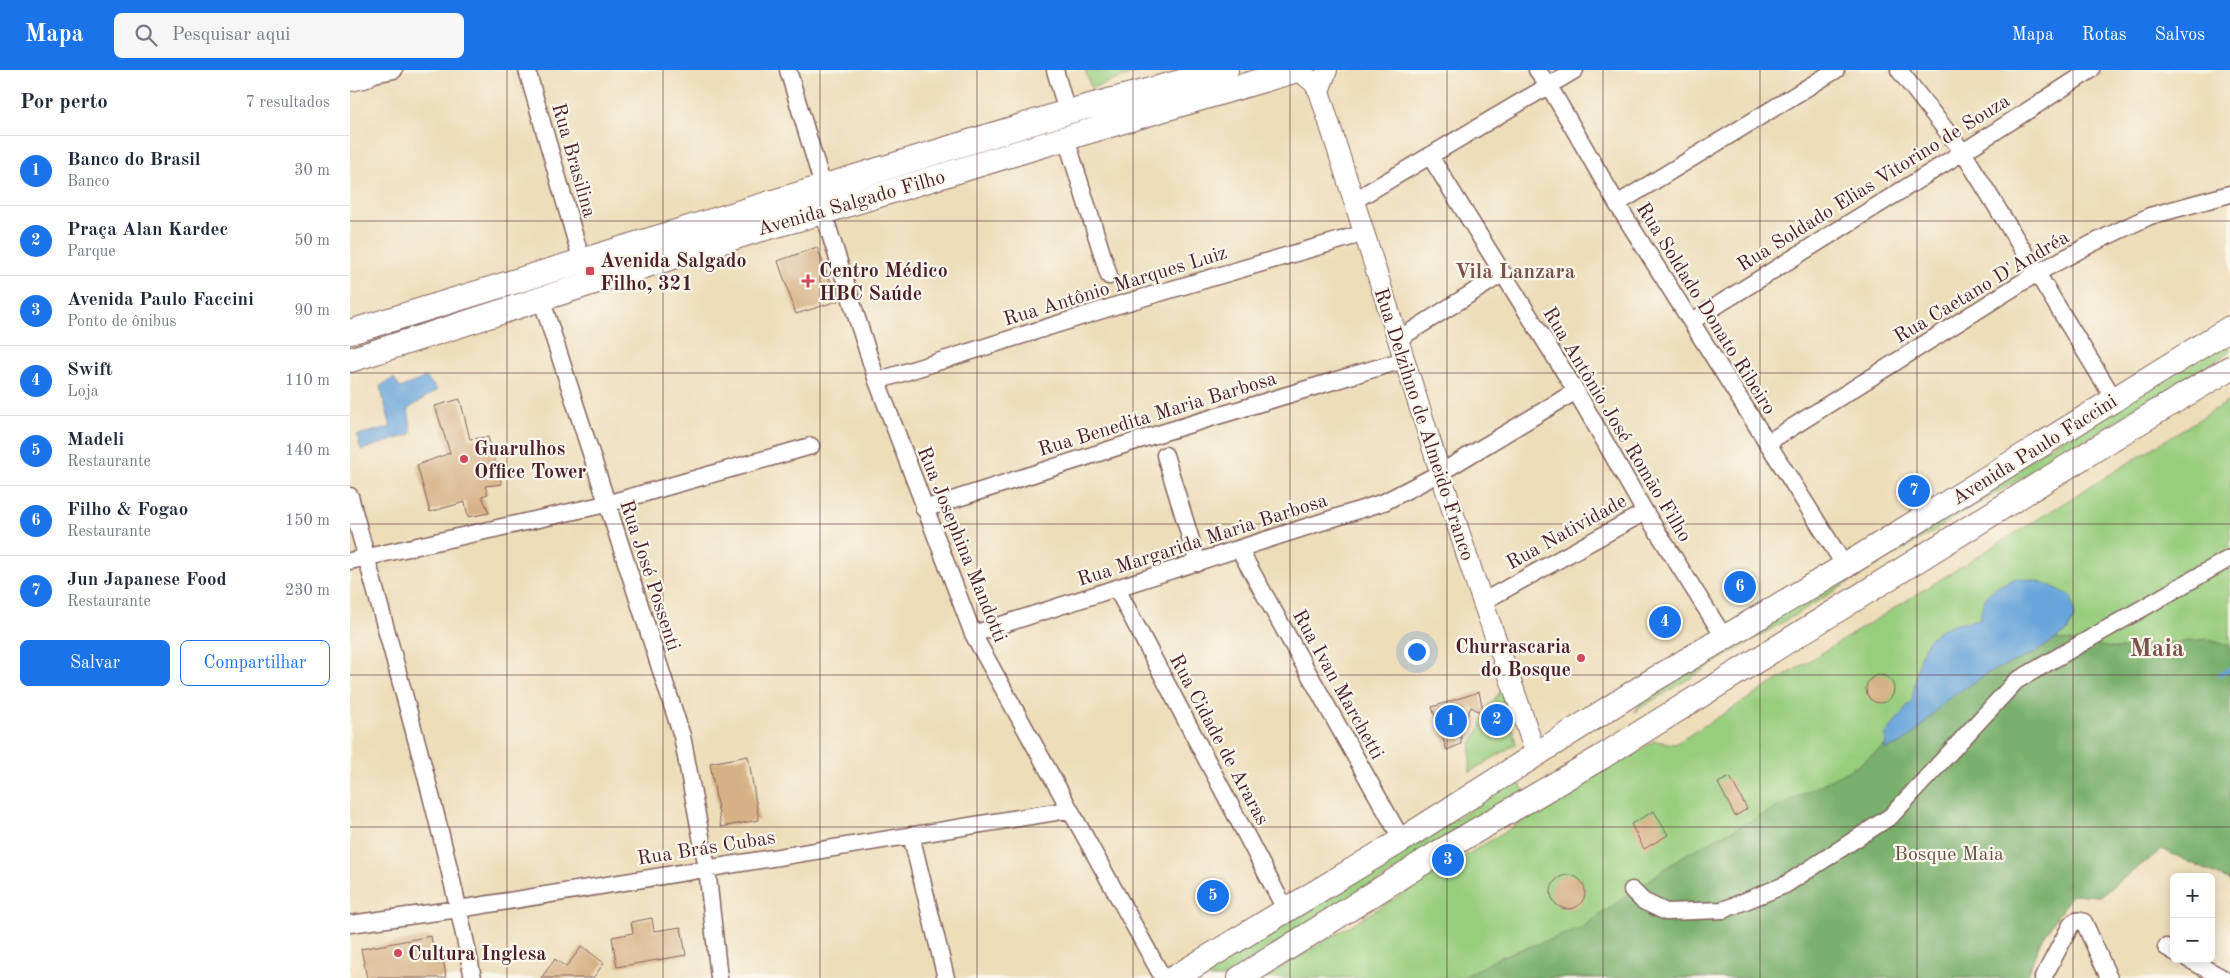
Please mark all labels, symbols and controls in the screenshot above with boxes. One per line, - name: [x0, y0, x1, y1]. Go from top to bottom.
- search box: [114, 13, 464, 58]
- icon: search: [132, 21, 160, 49]
- text: Mapa: [25, 23, 84, 47]
- text: Pesquisar aqui: [172, 26, 291, 45]
- text: Mapa: [2012, 26, 2054, 44]
- text: Rotas: [2082, 26, 2127, 44]
- text: Salvos: [2155, 26, 2205, 44]
- street label: Rua Soldado Elias Vitorino de Souza: [1734, 91, 2014, 276]
- text: Por perto: [20, 92, 108, 113]
- text: 7 resultados: [246, 95, 330, 111]
- street label: Rua Brasilina: [547, 101, 599, 220]
- text: Banco do Brasil: [67, 151, 201, 170]
- text: 1: [31, 163, 41, 179]
- text: 30 m: [294, 163, 330, 179]
- street label: Avenida Salgado Filho: [755, 168, 948, 240]
- text: Banco: [67, 174, 110, 190]
- street label: Rua Soldado Donato Ribeiro: [1632, 199, 1779, 419]
- text: Praça Alan Kardec: [67, 221, 228, 240]
- street label: Rua Caetano D'Andréa: [1891, 227, 2073, 348]
- text: 2: [31, 233, 41, 249]
- text: 50 m: [294, 233, 330, 249]
- street label: Rua Antônio Marques Luiz: [1001, 243, 1230, 330]
- text: Parque: [67, 244, 116, 260]
- place label: Avenida Salgado Filho, 321: [600, 252, 747, 295]
- place label: Centro Médico HBC Saúde: [819, 262, 948, 305]
- district label: Vila Lanzara: [1455, 262, 1576, 283]
- marker: Avenida Salgado Filho, 321: [584, 265, 596, 277]
- marker: Centro Médico HBC Saúde: [801, 274, 815, 288]
- street label: Rua Delzihno de Almeido Franco: [1369, 286, 1477, 563]
- text: Avenida Paulo Faccini: [67, 291, 254, 310]
- text: 3: [31, 303, 41, 319]
- text: 90 m: [294, 303, 330, 319]
- street label: Rua Antônio José Romão Filho: [1538, 304, 1694, 546]
- text: Ponto de ônibus: [67, 314, 176, 330]
- text: Swift: [67, 361, 113, 380]
- street label: Rua Benedita Maria Barbosa: [1036, 369, 1279, 461]
- text: 4: [31, 373, 41, 389]
- text: 110 m: [285, 373, 330, 389]
- text: Loja: [67, 384, 99, 400]
- street label: Avenida Paulo Faccini: [1949, 392, 2121, 510]
- text: Madeli: [67, 431, 124, 450]
- place label: Guarulhos Office Tower: [474, 440, 587, 483]
- text: 5: [31, 443, 41, 459]
- text: 140 m: [285, 443, 330, 459]
- street label: Rua Josephina Mandotti: [913, 444, 1010, 645]
- marker: Guarulhos Office Tower: [458, 453, 470, 465]
- text: Restaurante: [67, 454, 151, 470]
- pin: 7: [1898, 472, 1930, 510]
- street label: Rua Margarida Maria Barbosa: [1075, 491, 1330, 591]
- street label: Rua Natividade: [1503, 491, 1630, 574]
- street label: Rua José Possenti: [615, 498, 683, 653]
- text: Filho & Fogao: [67, 501, 188, 520]
- text: 6: [31, 513, 41, 529]
- text: 150 m: [285, 513, 330, 529]
- text: Restaurante: [67, 524, 151, 540]
- pin: 6: [1724, 568, 1756, 606]
- text: Jun Japanese Food: [67, 571, 227, 590]
- text: 7: [31, 583, 41, 599]
- text: 230 m: [285, 583, 330, 599]
- text: Restaurante: [67, 594, 151, 610]
- pin: 4: [1649, 603, 1681, 641]
- street label: Rua Ivan Marchetti: [1288, 607, 1387, 763]
- district label: Maia: [2129, 637, 2185, 662]
- place label: Churrascaria do Bosque: [1455, 638, 1571, 681]
- your location: [1404, 639, 1430, 665]
- button: Salvar: [20, 640, 170, 686]
- button: Compartilhar: [180, 640, 330, 686]
- street label: Rua Cidade de Araras: [1165, 651, 1272, 829]
- marker: Churrascaria do Bosque: [1575, 652, 1587, 664]
- pin: 2: [1481, 701, 1513, 739]
- pin: 1: [1435, 702, 1467, 740]
- street label: Rua Brás Cubas: [636, 828, 777, 870]
- pin: 3: [1432, 841, 1464, 879]
- park label: Bosque Maia: [1894, 845, 2004, 865]
- map controls: [2170, 873, 2215, 963]
- button: +: [2170, 873, 2215, 918]
- pin: 5: [1197, 877, 1229, 915]
- button: −: [2170, 918, 2215, 963]
- place label: Cultura Inglesa: [408, 945, 546, 965]
- marker: Cultura Inglesa: [392, 947, 404, 959]

